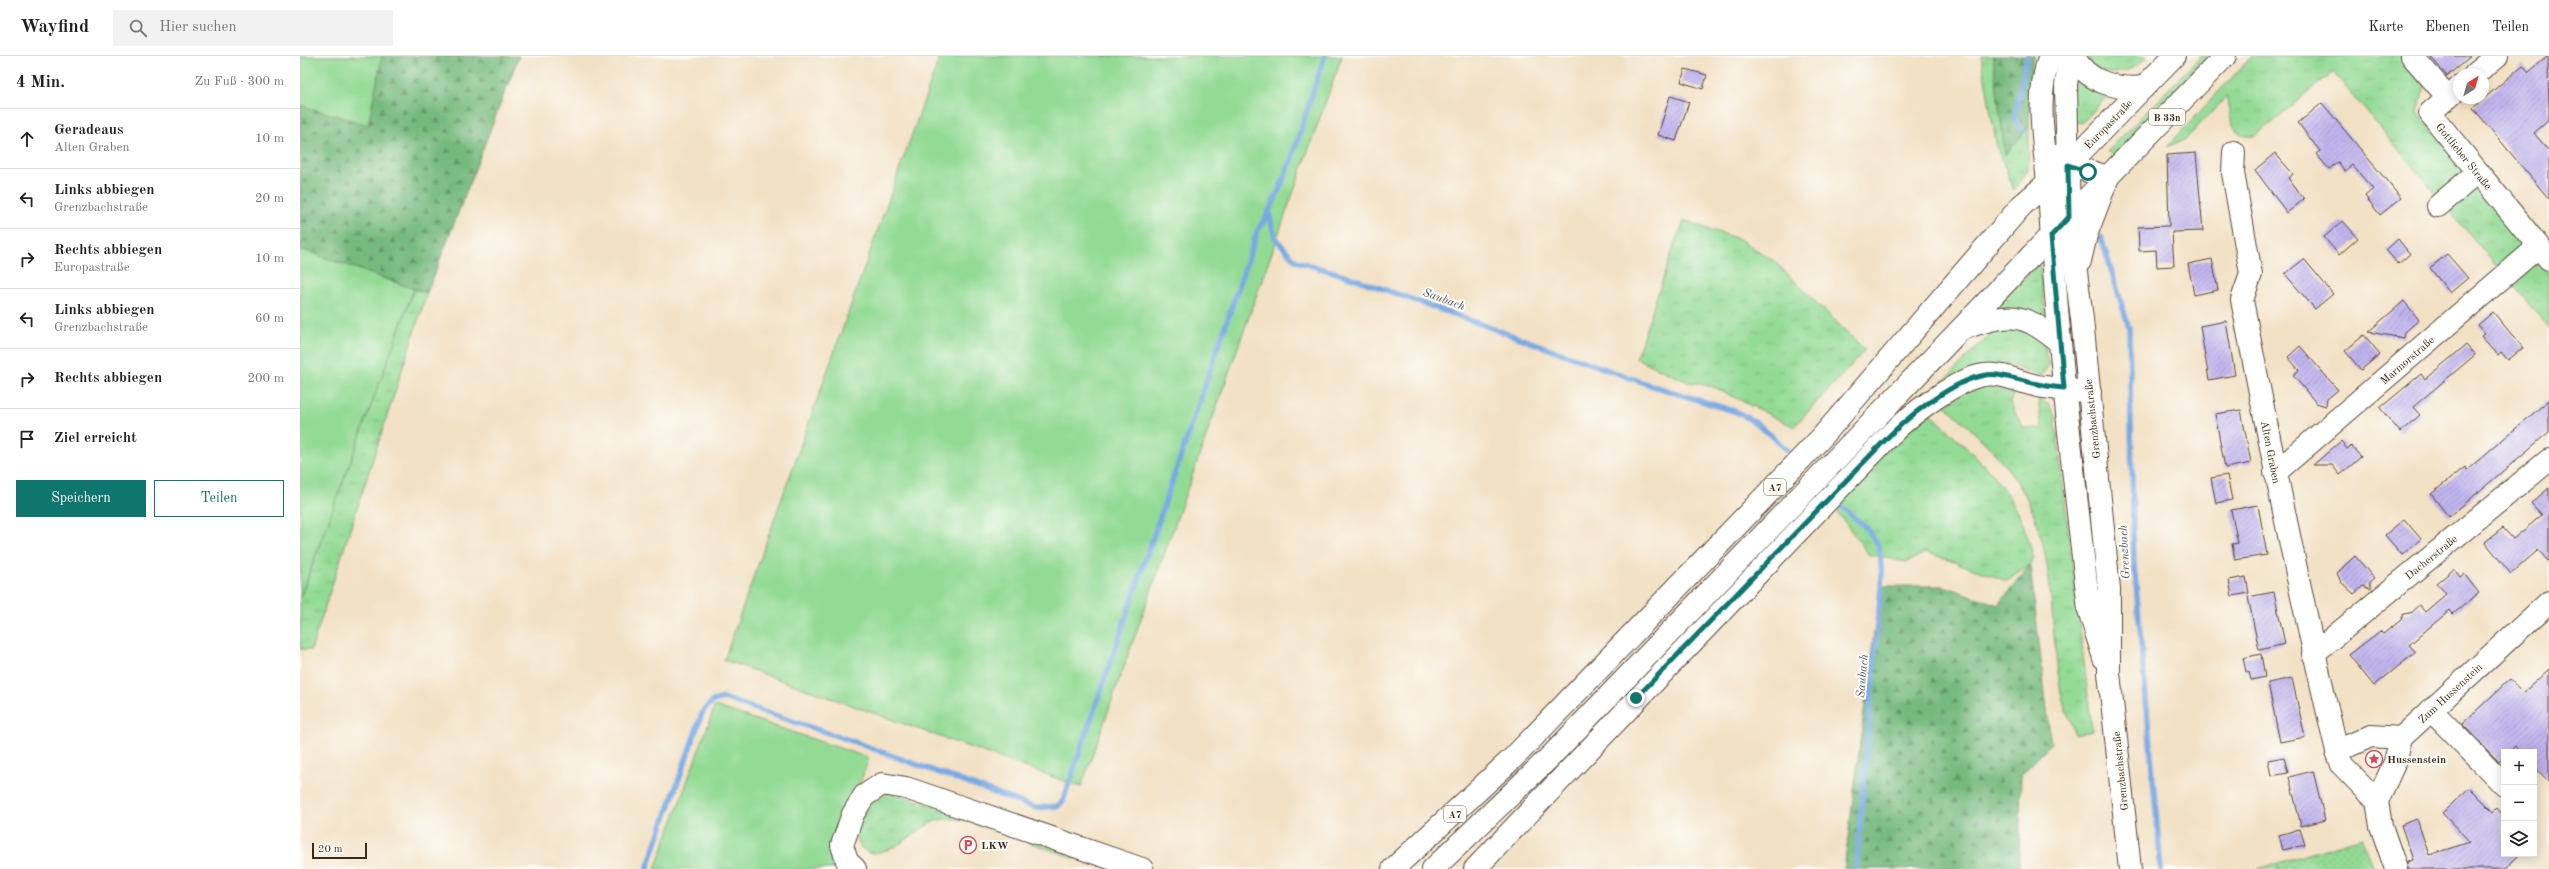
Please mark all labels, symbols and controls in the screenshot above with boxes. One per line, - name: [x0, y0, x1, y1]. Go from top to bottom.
- search box: [113, 10, 393, 46]
- icon: search: [127, 17, 149, 39]
- text: Wayfind: [20, 18, 89, 37]
- text: Hier suchen: [159, 20, 237, 35]
- text: Karte: [2369, 20, 2403, 34]
- text: Ebenen: [2425, 20, 2470, 34]
- text: Teilen: [2492, 20, 2529, 34]
- north arrow: [2453, 68, 2489, 104]
- text: 4 Min.: [16, 74, 65, 91]
- text: Zu Fuß · 300 m: [195, 75, 284, 88]
- street label: Europastraße: [2083, 98, 2135, 152]
- road number: B 33n: [2149, 109, 2185, 125]
- street label: Gottlieber Straße: [2433, 122, 2493, 192]
- text: Geradeaus: [54, 123, 123, 138]
- icon: ahead: [16, 128, 38, 150]
- text: 10 m: [255, 132, 284, 145]
- text: Alten Graben: [54, 141, 129, 154]
- route start: [2079, 163, 2097, 181]
- text: Links abbiegen: [54, 183, 155, 198]
- icon: left: [16, 188, 38, 210]
- text: 20 m: [255, 192, 284, 205]
- text: Grenzbachstraße: [54, 201, 148, 214]
- text: Rechts abbiegen: [54, 243, 162, 258]
- icon: right: [16, 248, 38, 270]
- text: 10 m: [255, 252, 284, 265]
- text: Europastraße: [54, 261, 130, 274]
- water label: Saubach: [1421, 287, 1466, 313]
- text: Links abbiegen: [54, 303, 155, 318]
- icon: left: [16, 308, 38, 330]
- text: 60 m: [255, 312, 284, 325]
- text: Grenzbachstraße: [54, 321, 148, 334]
- street label: Marmorstraße: [2379, 335, 2437, 387]
- icon: right: [16, 368, 38, 390]
- text: Rechts abbiegen: [54, 371, 162, 386]
- text: 200 m: [247, 372, 284, 385]
- street label: Grenzbachstraße: [2084, 379, 2103, 459]
- street label: Alten Graben: [2258, 420, 2281, 485]
- icon: arrive: [16, 428, 38, 450]
- text: Ziel erreicht: [54, 431, 137, 446]
- road number: A7: [1764, 479, 1786, 495]
- button: Speichern: [16, 480, 146, 517]
- button: Teilen: [154, 480, 284, 517]
- water label: Grenzbach: [2118, 524, 2132, 579]
- street label: Dacherstraße: [2404, 534, 2460, 583]
- water label: Saubach: [1855, 654, 1871, 699]
- street label: Zum Hussenstein: [2417, 662, 2485, 726]
- route end: [1627, 689, 1645, 707]
- street label: Grenzbachstraße: [2112, 731, 2131, 811]
- place icon: Hussenstein: [2364, 749, 2384, 769]
- map controls: [2501, 749, 2537, 857]
- button: +: [2501, 749, 2537, 785]
- place label: Hussenstein: [2387, 755, 2446, 766]
- button: −: [2501, 785, 2537, 821]
- road number: A7: [1444, 806, 1466, 822]
- button: layers: [2501, 821, 2537, 857]
- parking icon: LKW: [958, 835, 978, 855]
- scale bar: [312, 841, 367, 860]
- place label: LKW: [981, 841, 1009, 852]
- text: 20 m: [318, 844, 343, 855]

